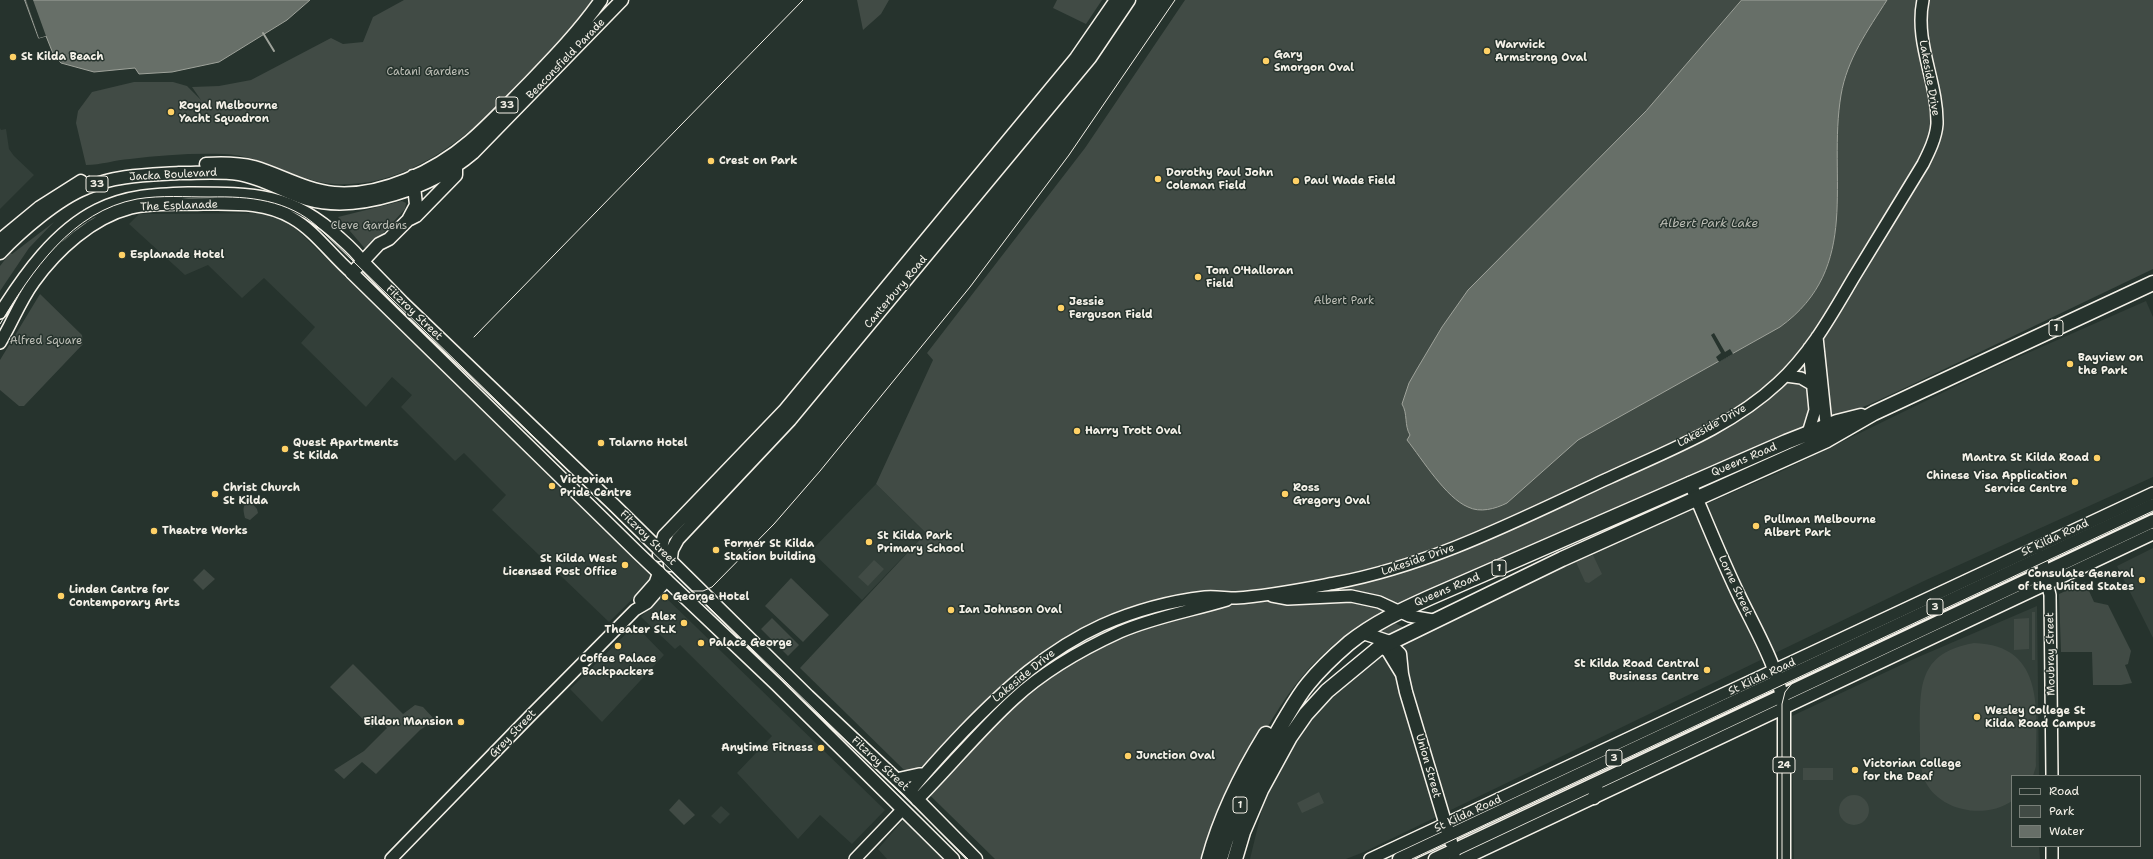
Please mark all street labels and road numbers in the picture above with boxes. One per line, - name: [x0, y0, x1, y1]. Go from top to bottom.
- street label: Beaconsfield Parade: [524, 16, 608, 102]
- street label: Lakeside Drive: [1916, 39, 1942, 117]
- road number: 33: [496, 97, 518, 113]
- street label: Jacka Boulevard: [129, 166, 217, 184]
- road number: 33: [86, 176, 108, 192]
- street label: The Esplanade: [140, 198, 218, 214]
- street label: Canterbury Road: [862, 253, 930, 331]
- street label: Fitzroy Street: [383, 283, 445, 343]
- road number: 1: [2049, 320, 2063, 336]
- street label: Lakeside Drive: [1675, 402, 1749, 450]
- street label: Queens Road: [1709, 440, 1779, 480]
- street label: Fitzroy Street: [617, 508, 679, 568]
- street label: St Kilda Road: [2019, 517, 2091, 559]
- street label: Lakeside Drive: [1380, 541, 1456, 579]
- street label: Lorne Street: [1715, 553, 1755, 619]
- road number: 1: [1492, 560, 1506, 576]
- street label: Queens Road: [1412, 570, 1482, 610]
- road number: 3: [1927, 599, 1943, 615]
- street label: Moubray Street: [2044, 612, 2058, 696]
- street label: Lakeside Drive: [990, 647, 1058, 705]
- street label: St Kilda Road: [1726, 656, 1798, 698]
- street label: Grey Street: [487, 707, 539, 761]
- street label: Union Street: [1413, 732, 1443, 800]
- street label: Fitzroy Street: [849, 734, 911, 794]
- road number: 3: [1606, 750, 1622, 766]
- road number: 24: [1773, 757, 1795, 773]
- street label: St Kilda Road: [1432, 793, 1504, 835]
- road number: 1: [1233, 797, 1247, 813]

